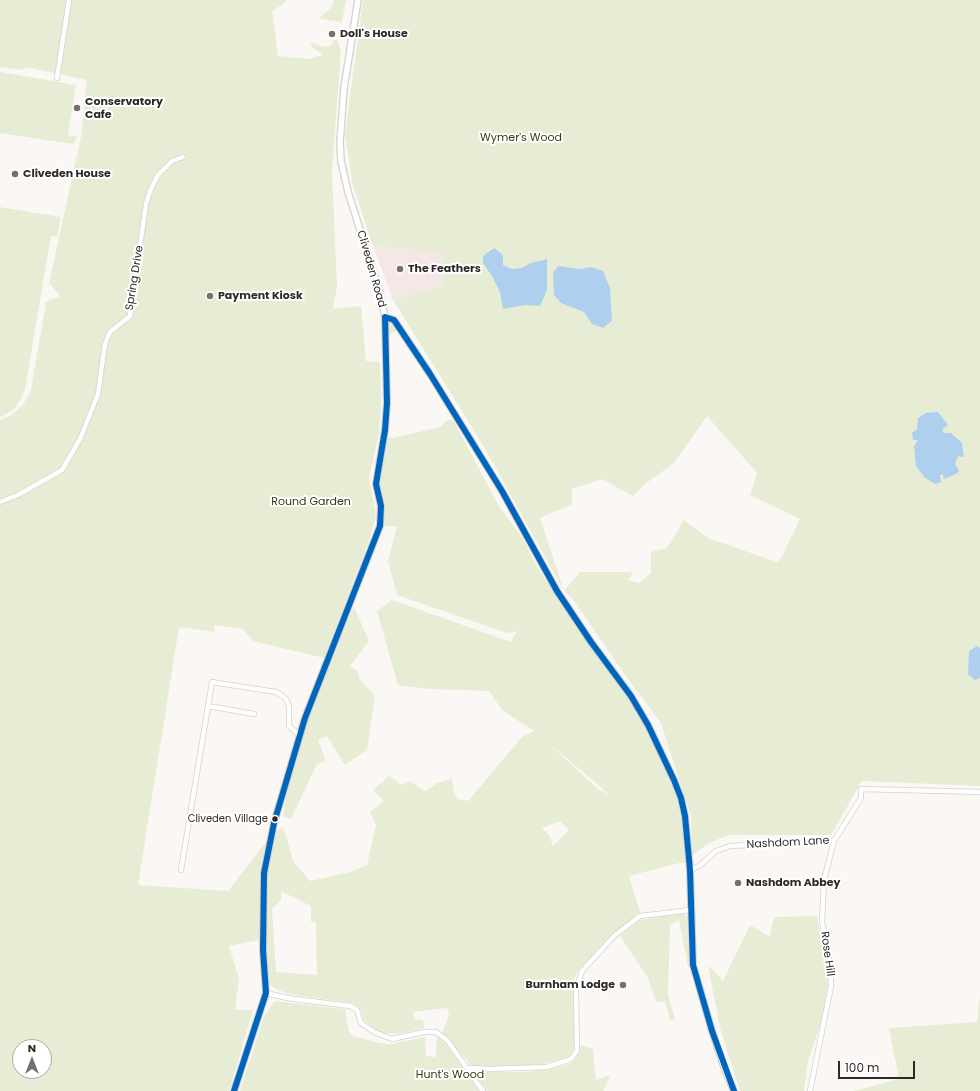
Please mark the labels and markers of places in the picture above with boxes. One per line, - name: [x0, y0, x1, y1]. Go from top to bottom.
- place label: Doll's House: [340, 27, 408, 41]
- marker: Doll's House: [327, 29, 337, 39]
- place label: Conservatory Cafe: [85, 95, 163, 121]
- marker: Conservatory Cafe: [72, 103, 82, 113]
- place label: Cliveden House: [23, 167, 111, 181]
- marker: Cliveden House: [10, 169, 20, 179]
- place label: The Feathers: [408, 262, 481, 276]
- marker: The Feathers: [395, 264, 405, 274]
- place label: Payment Kiosk: [218, 289, 303, 303]
- marker: Payment Kiosk: [205, 291, 215, 301]
- place label: Cliveden Village: [188, 813, 268, 825]
- marker: Cliveden Village: [270, 814, 280, 824]
- place label: Nashdom Abbey: [746, 876, 841, 890]
- marker: Nashdom Abbey: [733, 878, 743, 888]
- place label: Burnham Lodge: [525, 978, 615, 992]
- marker: Burnham Lodge: [618, 980, 628, 990]

